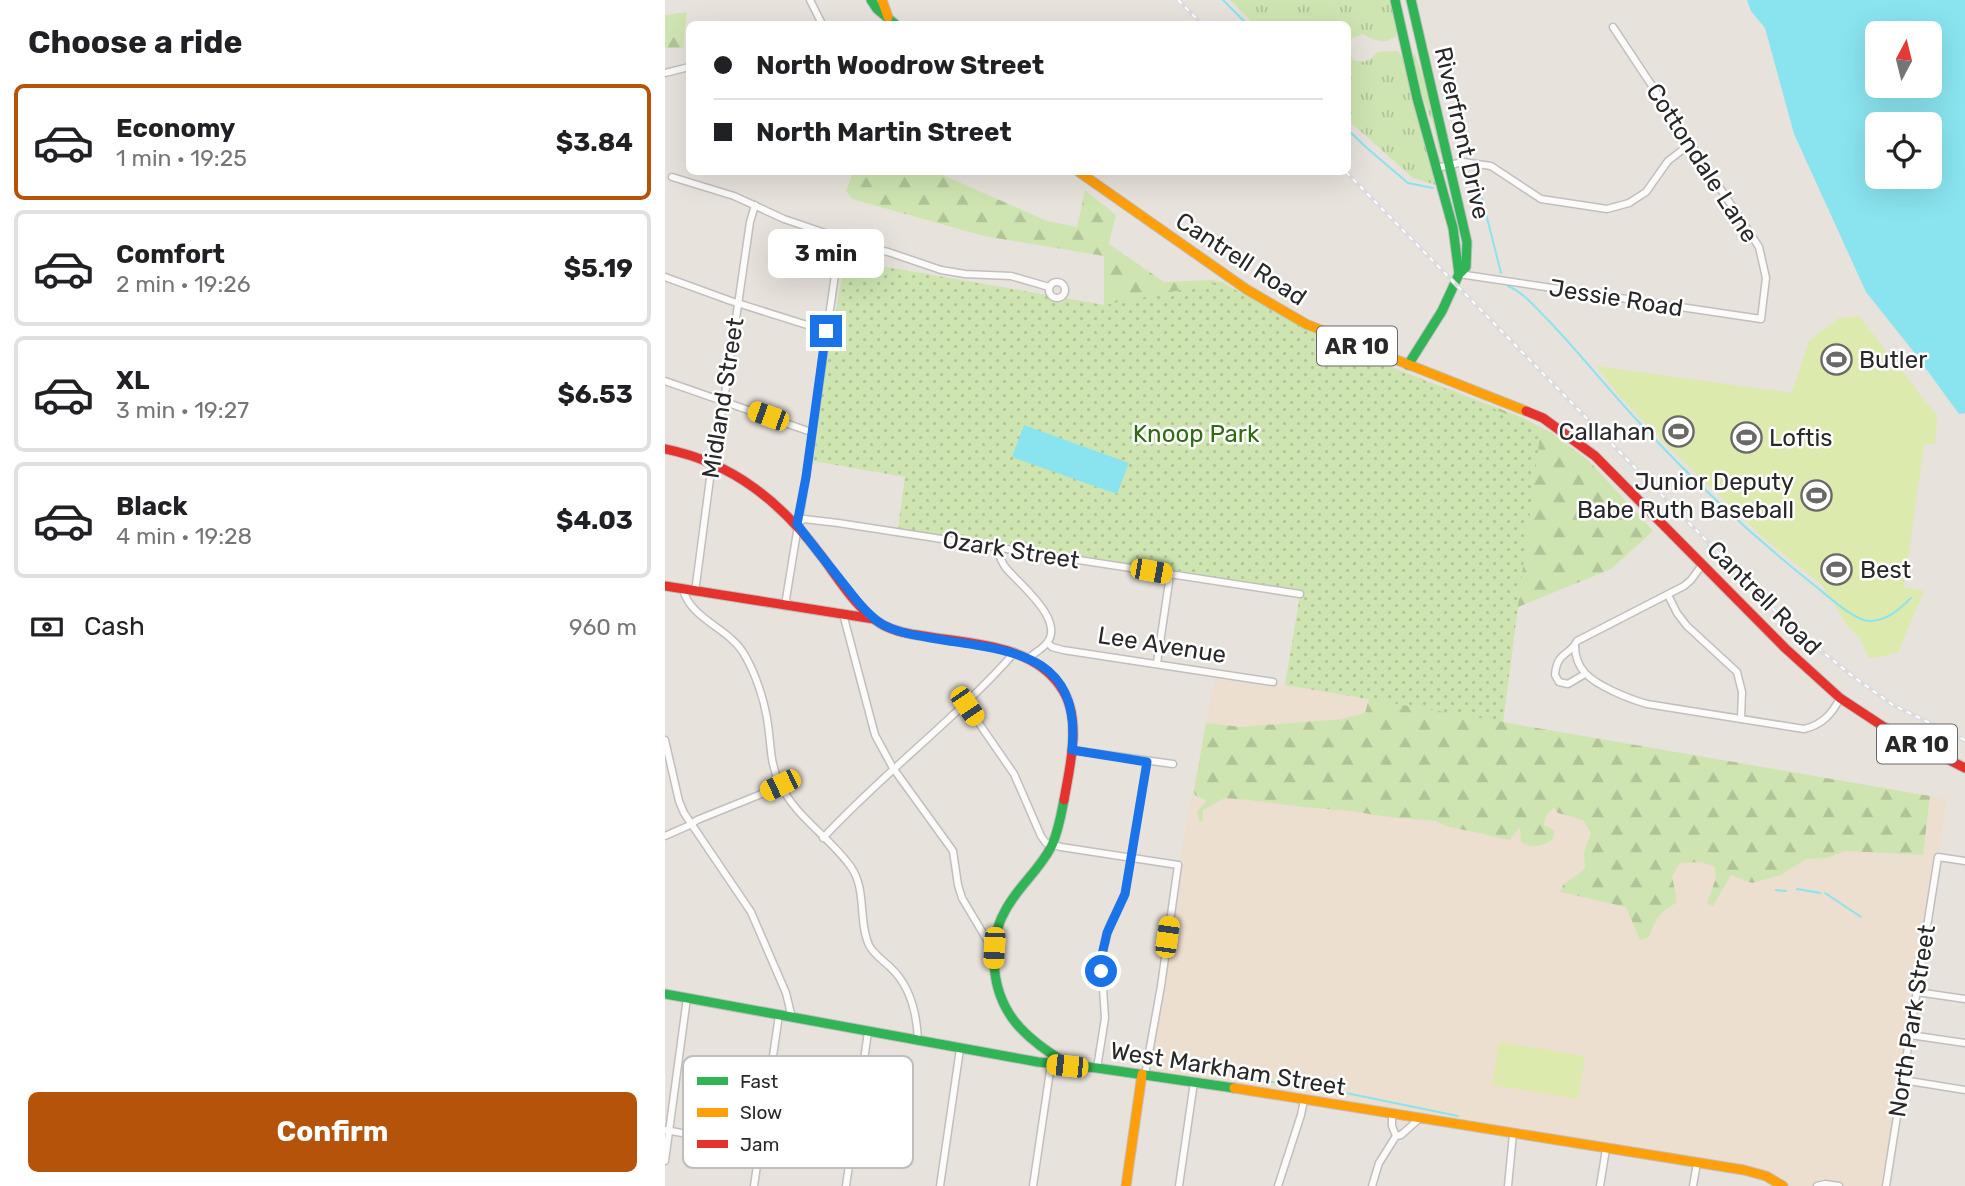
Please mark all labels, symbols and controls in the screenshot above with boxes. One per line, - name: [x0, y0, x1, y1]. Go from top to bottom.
- north arrow: [1865, 21, 1943, 98]
- map controls: [1865, 21, 1942, 189]
- text: Choose a ride: [28, 23, 242, 61]
- street label: Riverfront Drive: [1429, 44, 1495, 222]
- text: North Woodrow Street: [756, 50, 1044, 81]
- street label: Cottondale Lane: [1640, 78, 1764, 248]
- icon: car: [32, 111, 95, 174]
- button: locate: [1865, 112, 1942, 189]
- text: Economy: [116, 113, 235, 144]
- text: North Martin Street: [756, 117, 1012, 148]
- text: $3.84: [556, 127, 633, 158]
- text: 1 min · 19:25: [116, 144, 247, 172]
- street label: Cantrell Road: [1171, 206, 1311, 312]
- callout: 3 min: [768, 230, 884, 278]
- icon: car: [32, 237, 95, 300]
- text: Comfort: [116, 239, 225, 270]
- text: 3 min: [795, 239, 857, 267]
- text: $5.19: [564, 253, 633, 284]
- text: 2 min · 19:26: [116, 270, 251, 298]
- street label: Jessie Road: [1547, 274, 1685, 322]
- route end: [810, 315, 842, 347]
- street label: Midland Street: [696, 316, 750, 480]
- road number: AR 10: [1317, 326, 1397, 366]
- sports icon: Butler: [1819, 343, 1853, 377]
- place label: Butler: [1859, 346, 1927, 374]
- icon: car: [32, 363, 95, 426]
- text: XL: [116, 365, 149, 396]
- text: $6.53: [557, 379, 633, 410]
- text: 3 min · 19:27: [116, 396, 249, 424]
- car: [745, 399, 792, 433]
- sports icon: Callahan: [1661, 415, 1695, 449]
- place label: Callahan: [1558, 418, 1655, 446]
- park label: Knoop Park: [1133, 420, 1260, 448]
- sports icon: Loftis: [1729, 421, 1763, 455]
- place label: Loftis: [1769, 424, 1833, 452]
- place label: Junior Deputy Babe Ruth Baseball: [1577, 468, 1794, 524]
- sports icon: Junior Deputy Babe Ruth Baseball: [1800, 479, 1834, 513]
- icon: car: [32, 489, 95, 552]
- text: Black: [116, 491, 188, 522]
- text: $4.03: [556, 505, 633, 536]
- text: 4 min · 19:28: [116, 522, 252, 550]
- street label: Ozark Street: [941, 525, 1081, 575]
- street label: Cantrell Road: [1701, 535, 1827, 661]
- sports icon: Best: [1820, 553, 1854, 587]
- place label: Best: [1860, 556, 1911, 584]
- car: [1129, 557, 1174, 585]
- icon: cash: [28, 608, 66, 646]
- text: Cash: [84, 611, 145, 642]
- text: 960 m: [569, 613, 637, 641]
- street label: Lee Avenue: [1096, 621, 1228, 669]
- car: [947, 683, 988, 729]
- road number: AR 10: [1877, 724, 1957, 764]
- car: [757, 766, 804, 804]
- car: [1154, 915, 1181, 959]
- street label: North Park Street: [1883, 923, 1941, 1119]
- car: [983, 926, 1006, 970]
- route start: [1085, 955, 1117, 987]
- street label: West Markham Street: [1108, 1037, 1348, 1101]
- car: [1046, 1053, 1089, 1079]
- legend: [683, 1056, 913, 1168]
- text: Fast: [740, 1070, 779, 1093]
- button: Confirm: [28, 1092, 637, 1172]
- text: Slow: [740, 1101, 782, 1124]
- text: Jam: [740, 1133, 779, 1156]

